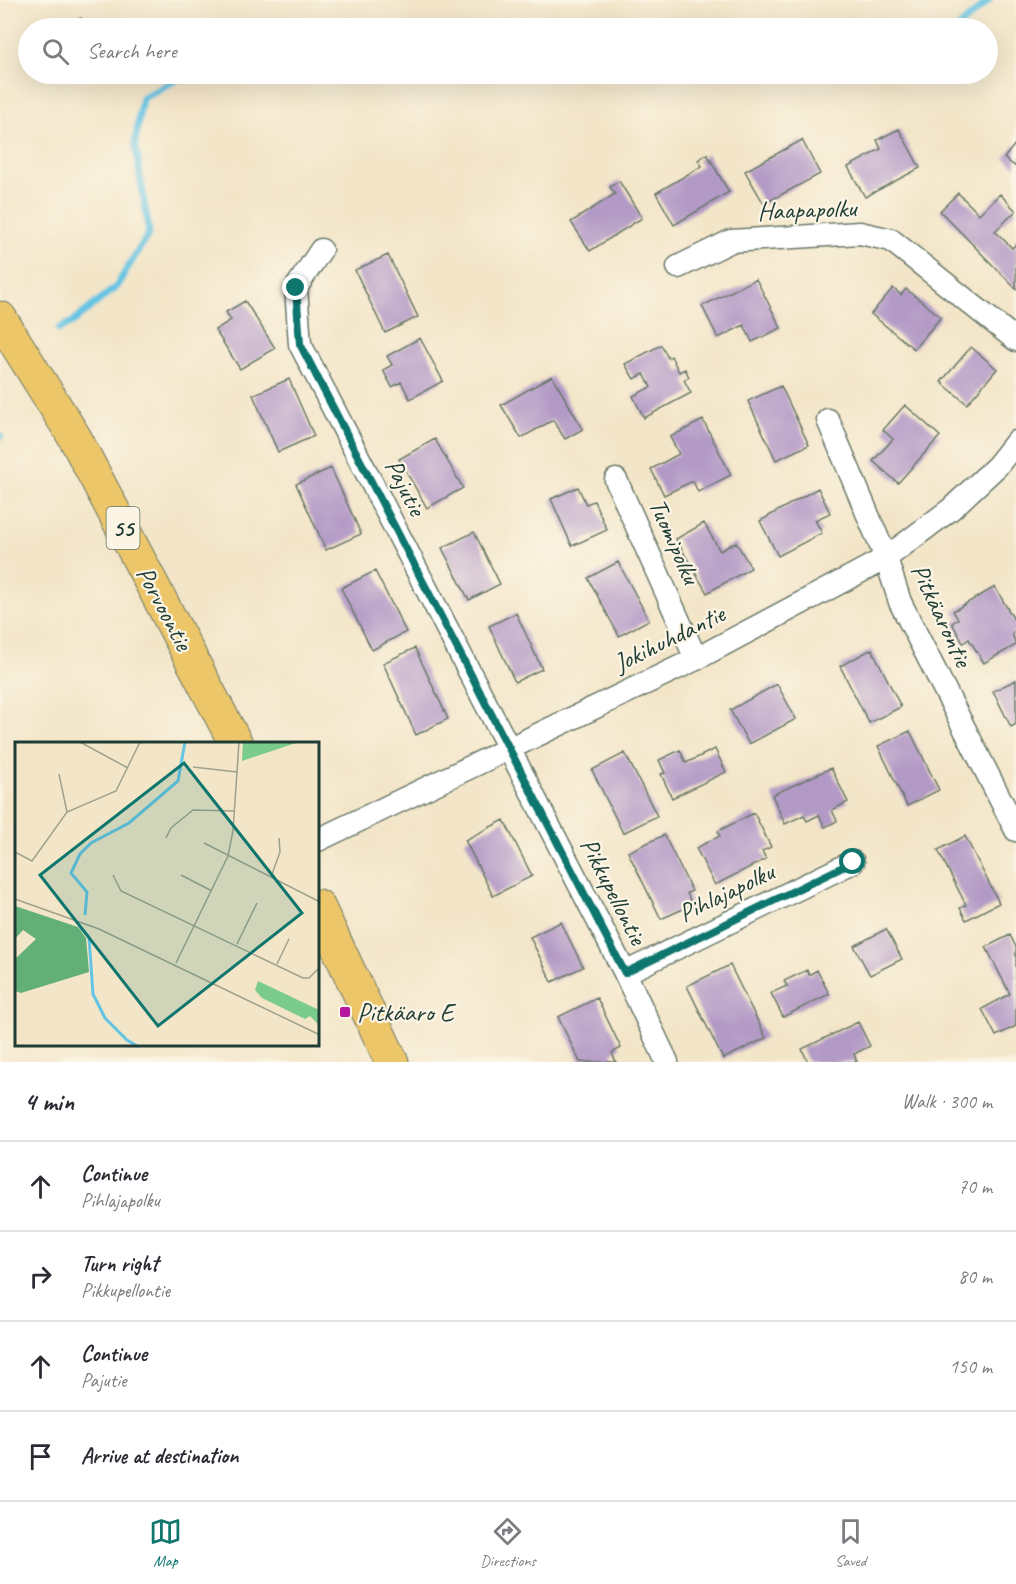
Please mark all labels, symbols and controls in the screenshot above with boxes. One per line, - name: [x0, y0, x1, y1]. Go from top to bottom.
- search box: [18, 18, 998, 84]
- icon: search: [39, 35, 72, 68]
- text: Search here: [87, 37, 177, 65]
- street label: Haapapolku: [757, 191, 860, 228]
- route end: [282, 274, 308, 300]
- street label: Pajutie: [377, 453, 435, 523]
- street label: Tuomipolku: [641, 493, 709, 591]
- road number: 55: [106, 507, 140, 549]
- street label: Pitkäarontie: [903, 558, 981, 674]
- street label: Porvoontie: [129, 561, 201, 657]
- street label: Jokihuhdantie: [606, 597, 732, 680]
- inset map: [15, 742, 320, 1047]
- street label: Pikkupellontie: [573, 832, 655, 952]
- route start: [839, 848, 865, 874]
- street label: Pihlajapolku: [673, 854, 782, 930]
- place label: Pitkäaro E: [357, 996, 457, 1029]
- marker: Pitkäaro E: [338, 1005, 352, 1019]
- text: 4 min: [24, 1085, 74, 1118]
- text: Walk · 300 m: [902, 1089, 992, 1114]
- text: Continue: [81, 1160, 147, 1188]
- icon: ahead: [24, 1170, 57, 1203]
- text: 70 m: [958, 1174, 992, 1199]
- text: Pihlajapolku: [81, 1188, 160, 1213]
- text: Turn right: [81, 1250, 158, 1278]
- icon: right: [24, 1260, 57, 1293]
- text: 80 m: [958, 1264, 992, 1289]
- text: Pikkupellontie: [81, 1278, 170, 1303]
- text: Continue: [81, 1340, 147, 1368]
- icon: ahead: [24, 1350, 57, 1383]
- text: 150 m: [949, 1354, 992, 1379]
- text: Pajutie: [81, 1368, 127, 1393]
- icon: arrive: [24, 1440, 57, 1473]
- text: Arrive at destination: [81, 1442, 238, 1470]
- tab: Map: [149, 1515, 182, 1571]
- tab: Directions: [480, 1515, 536, 1571]
- tab: Saved: [834, 1515, 867, 1571]

